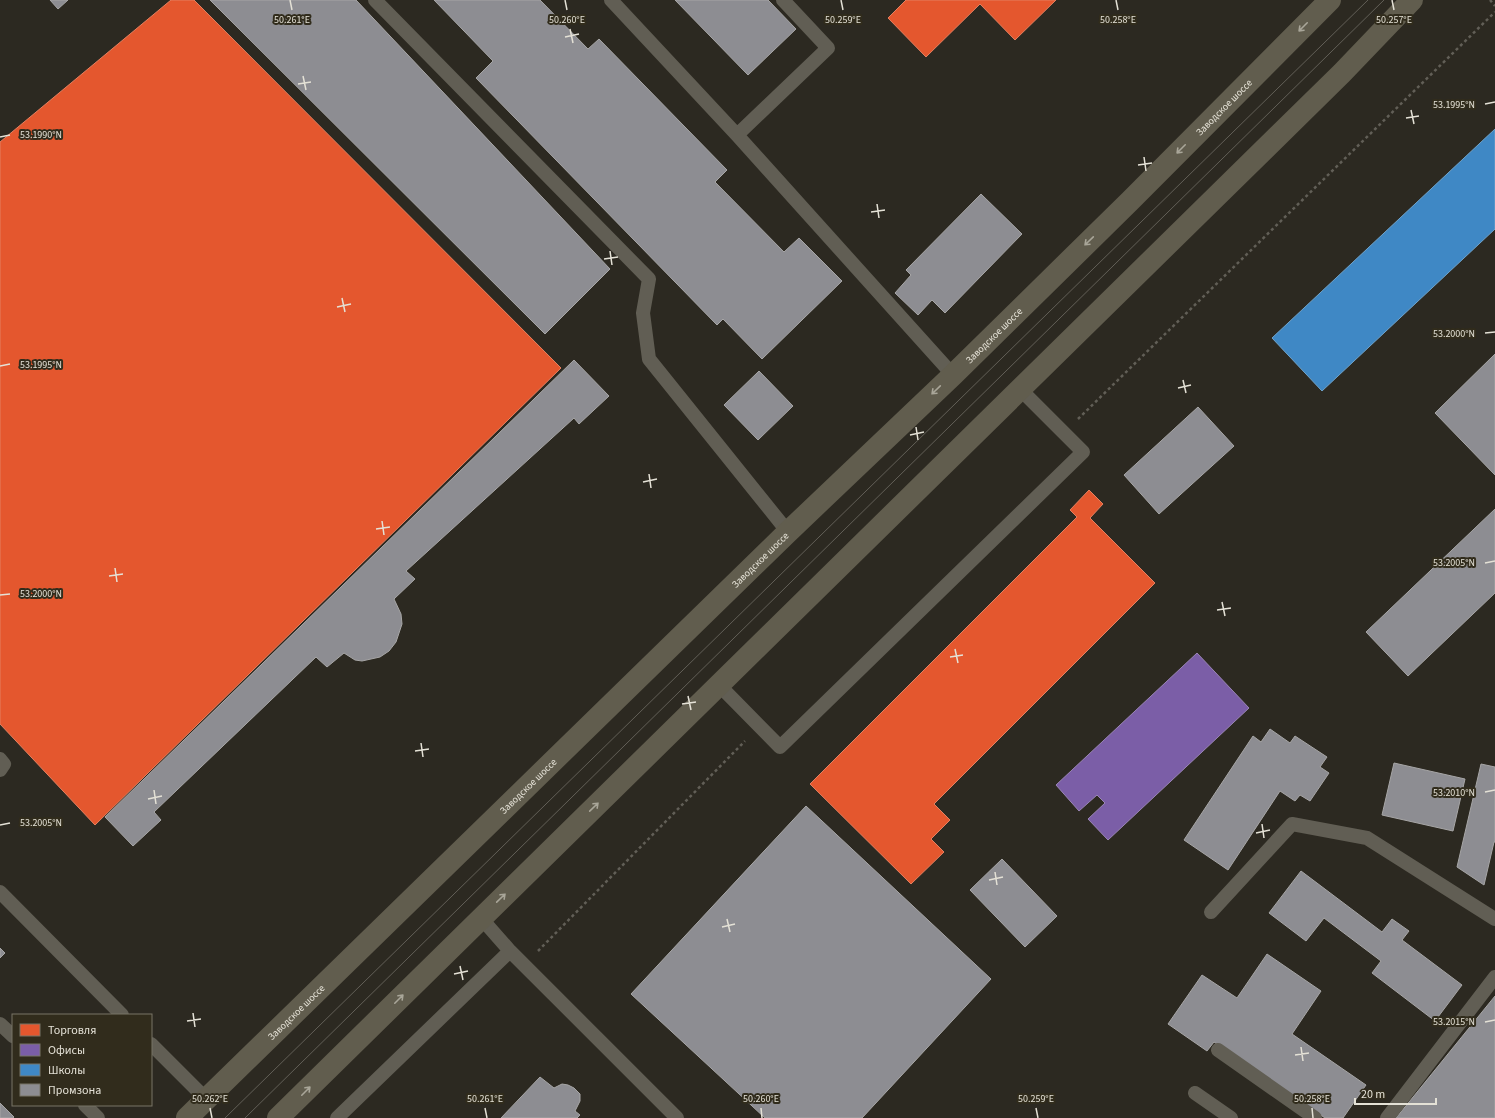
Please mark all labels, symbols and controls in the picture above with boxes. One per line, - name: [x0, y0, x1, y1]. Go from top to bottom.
- text: 50.261°E: [274, 13, 310, 27]
- text: 50.260°E: [549, 13, 585, 27]
- text: 50.259°E: [825, 13, 861, 27]
- text: 50.258°E: [1100, 13, 1136, 27]
- text: 50.257°E: [1376, 13, 1412, 27]
- one-way arrow: [1298, 23, 1308, 32]
- street label: Заводское шоссе: [1193, 76, 1256, 139]
- text: 53.1995°N: [1433, 98, 1475, 112]
- text: 53.1990°N: [20, 128, 62, 142]
- one-way arrow: [1176, 144, 1186, 154]
- one-way arrow: [1084, 236, 1094, 246]
- street label: Заводское шоссе: [963, 305, 1026, 367]
- text: 53.2000°N: [1433, 327, 1475, 341]
- text: 53.1995°N: [20, 358, 62, 372]
- one-way arrow: [931, 386, 941, 395]
- street label: Заводское шоссе: [729, 529, 792, 591]
- text: 53.2005°N: [1433, 556, 1475, 570]
- text: 53.2000°N: [20, 587, 62, 601]
- street label: Заводское шоссе: [497, 755, 560, 818]
- text: 53.2010°N: [1433, 786, 1475, 800]
- one-way arrow: [589, 802, 599, 812]
- text: 53.2005°N: [20, 816, 62, 830]
- one-way arrow: [496, 893, 506, 903]
- street label: Заводское шоссе: [265, 981, 328, 1044]
- one-way arrow: [394, 994, 404, 1004]
- legend: [12, 1014, 152, 1106]
- text: 53.2015°N: [1433, 1015, 1475, 1029]
- text: Торговля: [48, 1022, 96, 1039]
- text: Офисы: [48, 1042, 85, 1059]
- text: Школы: [48, 1062, 85, 1079]
- scale bar: [1355, 1080, 1436, 1106]
- text: Промзона: [48, 1082, 101, 1099]
- one-way arrow: [301, 1086, 311, 1096]
- text: 20 m: [1361, 1086, 1385, 1103]
- text: 50.262°E: [192, 1092, 228, 1106]
- text: 50.261°E: [467, 1092, 503, 1106]
- text: 50.260°E: [743, 1092, 779, 1106]
- text: 50.259°E: [1018, 1092, 1054, 1106]
- text: 50.258°E: [1294, 1092, 1330, 1106]

